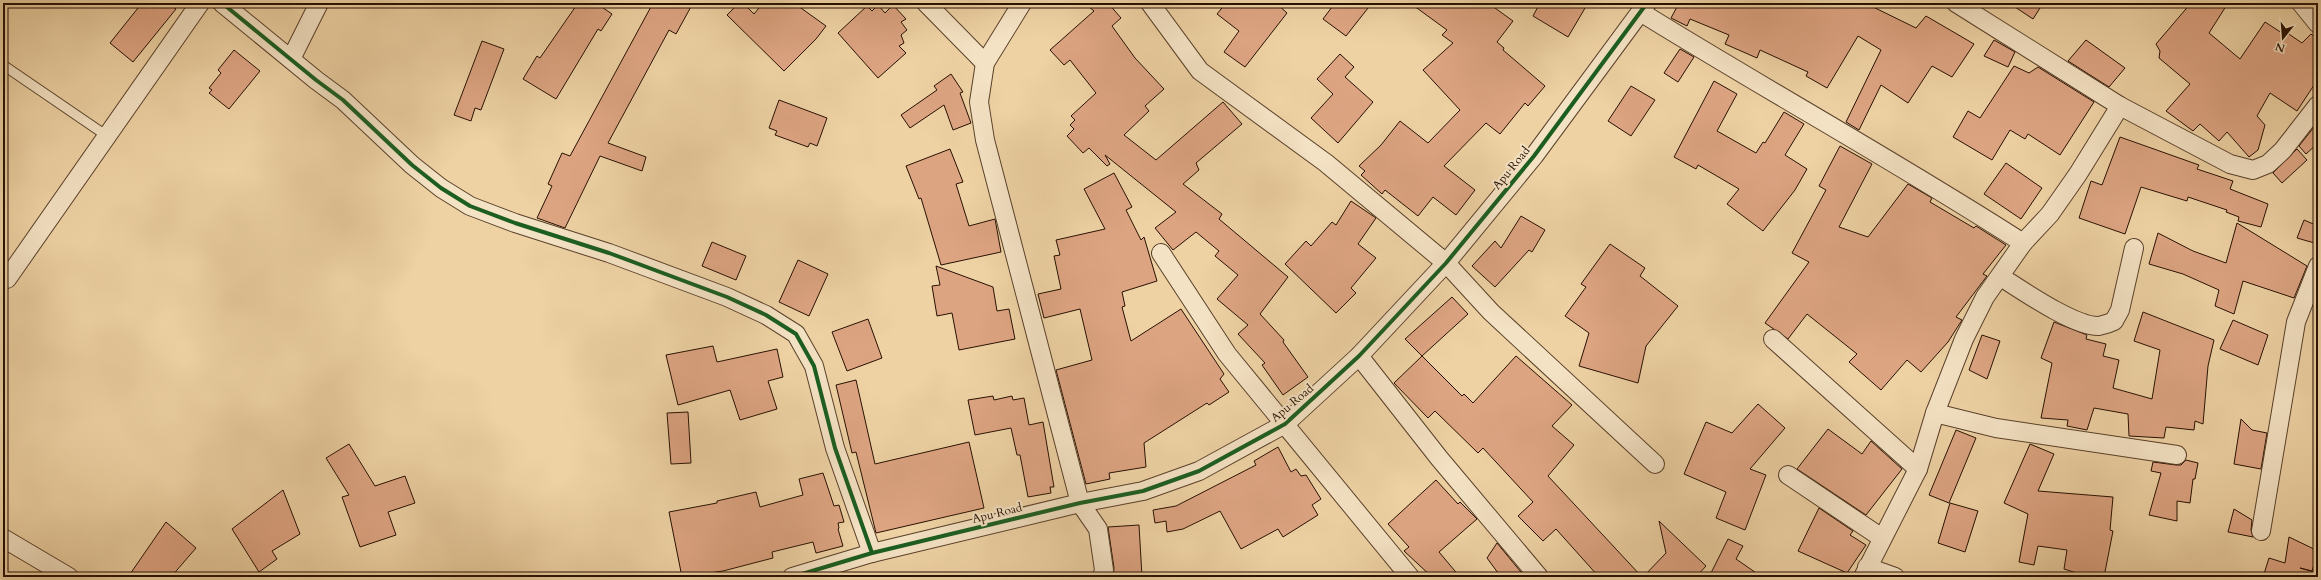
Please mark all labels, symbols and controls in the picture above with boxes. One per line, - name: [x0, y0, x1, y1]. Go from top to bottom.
- north arrow: [2263, 18, 2303, 58]
- text: N: [2273, 38, 2287, 56]
- street label: Apu Road: [1489, 143, 1534, 193]
- street label: Apu Road: [1267, 380, 1317, 426]
- street label: Apu Road: [970, 499, 1024, 527]

